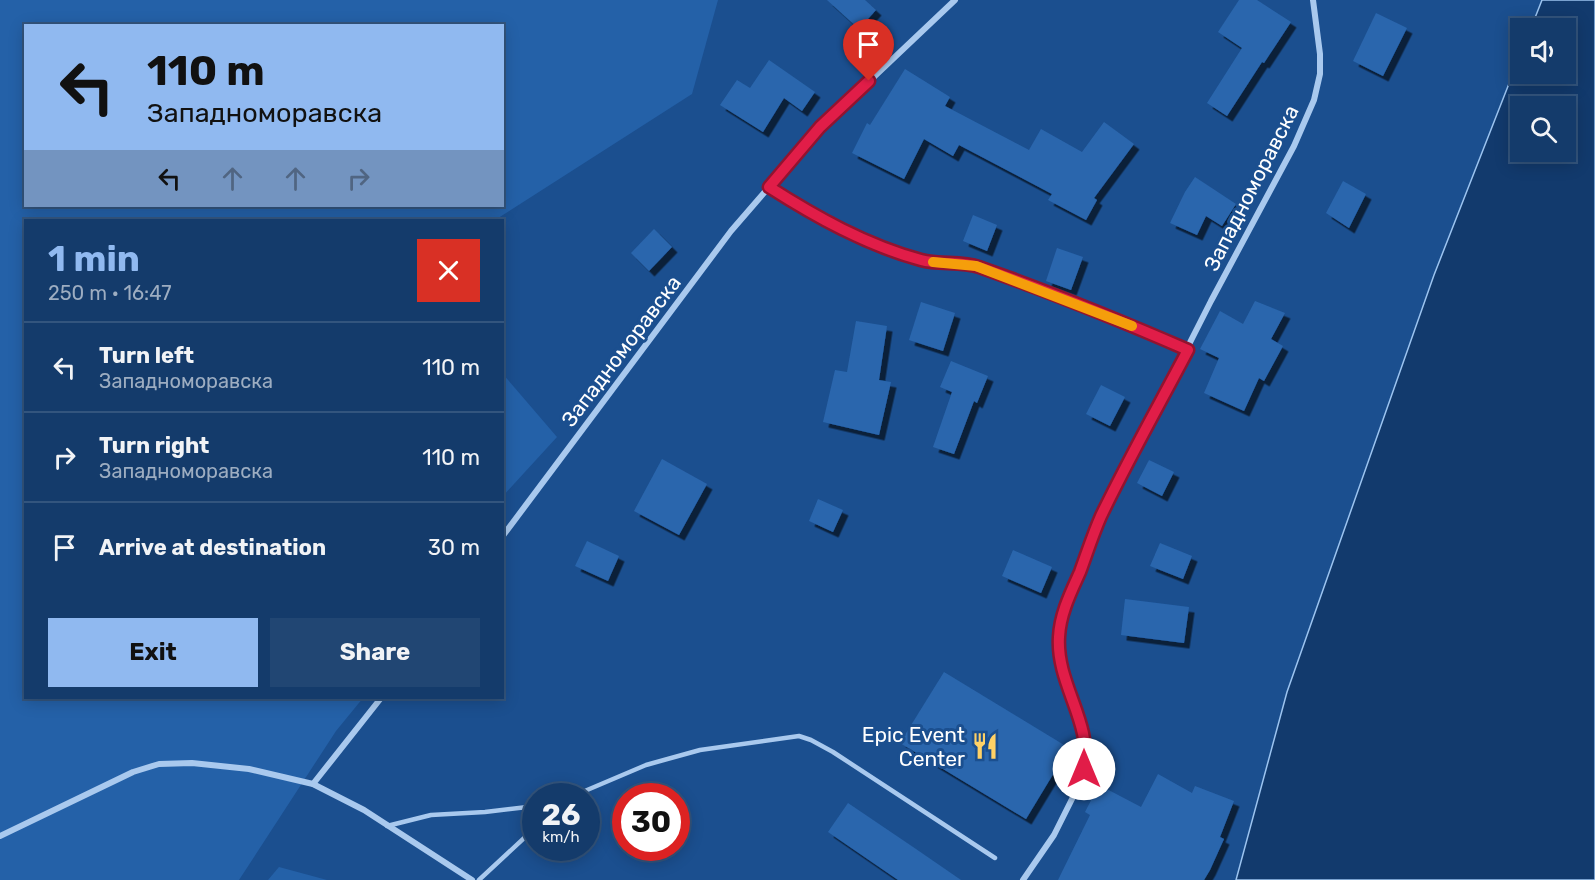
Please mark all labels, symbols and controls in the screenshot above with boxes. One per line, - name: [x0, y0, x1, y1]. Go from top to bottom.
- map controls: [1510, 18, 1576, 162]
- button: sound: [1510, 18, 1576, 84]
- pin: [843, 19, 894, 81]
- icon: arrive: [852, 28, 885, 61]
- text: 110 m: [147, 46, 265, 96]
- icon: left: [48, 48, 126, 126]
- button: search: [1510, 96, 1576, 162]
- text: Западноморавска: [147, 97, 382, 129]
- street label: Западноморавска: [1198, 101, 1304, 275]
- icon: left: [153, 162, 186, 195]
- icon: ahead: [216, 162, 249, 195]
- icon: ahead: [279, 162, 312, 195]
- icon: right: [342, 162, 375, 195]
- text: 1 min: [48, 237, 140, 280]
- button: close: [417, 239, 480, 302]
- street label: Западноморавска: [556, 270, 686, 432]
- text: 250 m · 16:47: [48, 281, 171, 305]
- text: Turn left: [99, 342, 194, 369]
- icon: left: [48, 351, 81, 384]
- text: 110 m: [422, 354, 480, 381]
- text: Западноморавска: [99, 369, 273, 393]
- text: Turn right: [99, 432, 209, 459]
- icon: right: [48, 441, 81, 474]
- text: 110 m: [422, 444, 480, 471]
- text: Западноморавска: [99, 459, 273, 483]
- icon: arrive: [48, 531, 81, 564]
- text: Arrive at destination: [99, 534, 326, 561]
- text: 30 m: [428, 534, 480, 561]
- button: Exit: [48, 618, 258, 687]
- button: Share: [270, 618, 480, 687]
- place label: Epic Event Center: [862, 722, 965, 771]
- restaurant icon: Epic Event Center: [970, 731, 1000, 761]
- position arrow: [1052, 737, 1116, 801]
- speed limit sign: 30: [612, 783, 690, 861]
- text: 26: [541, 797, 581, 833]
- text: km/h: [542, 828, 580, 846]

